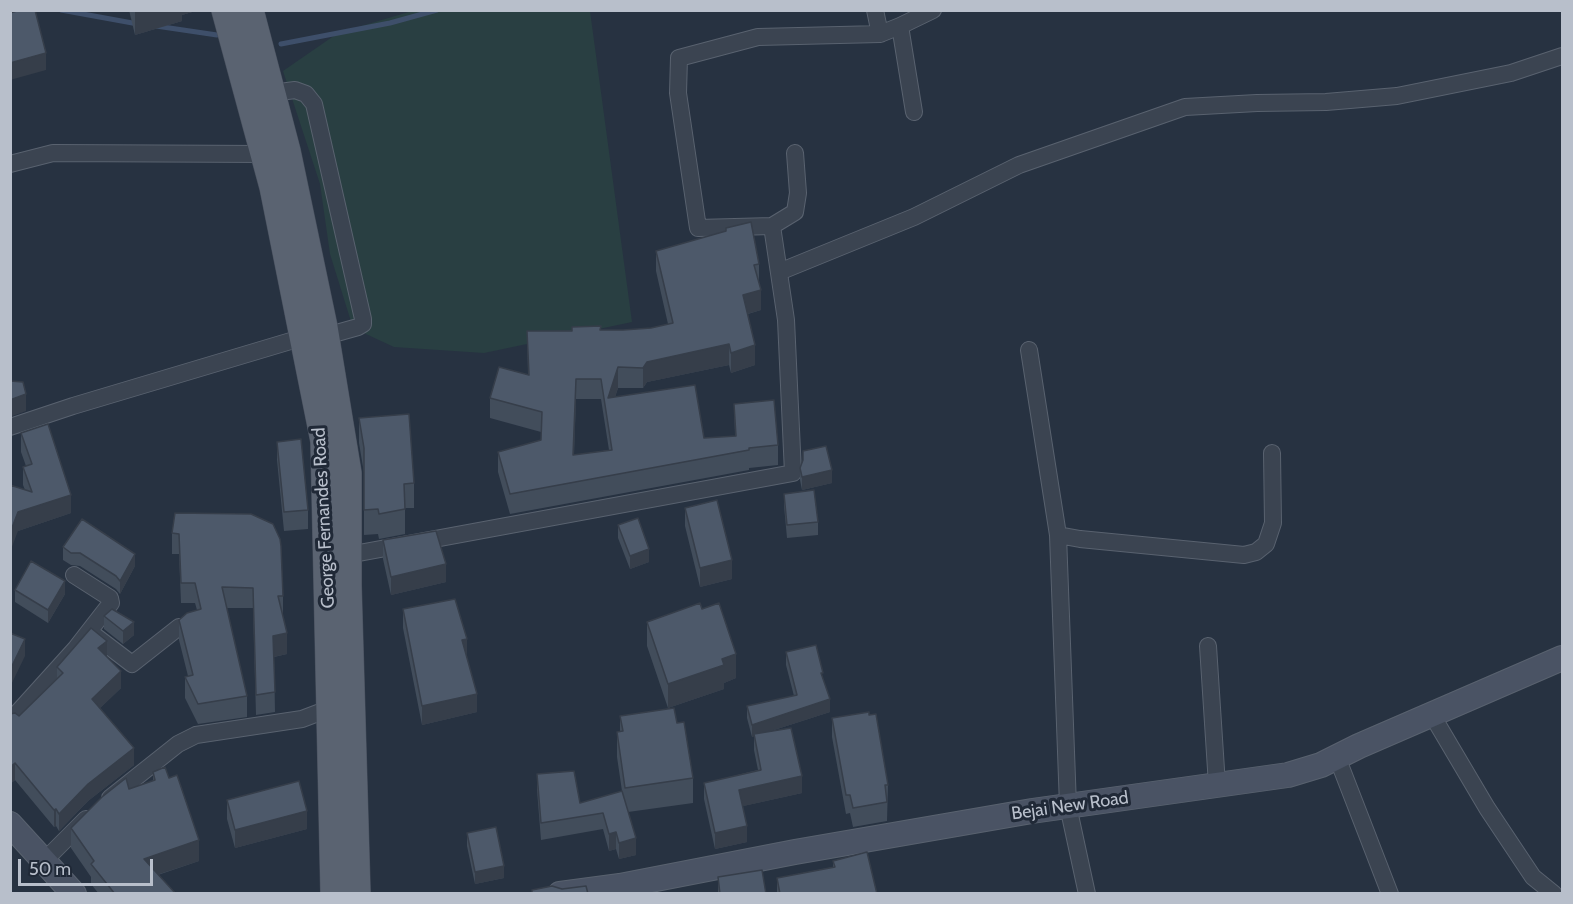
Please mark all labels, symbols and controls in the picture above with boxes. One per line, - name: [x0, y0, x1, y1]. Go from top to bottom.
- street label: George Fernandes Road: [308, 427, 340, 609]
- street label: Bejai New Road: [1010, 787, 1130, 825]
- scale bar: [21, 847, 156, 885]
- text: 50 m: [29, 858, 71, 880]

